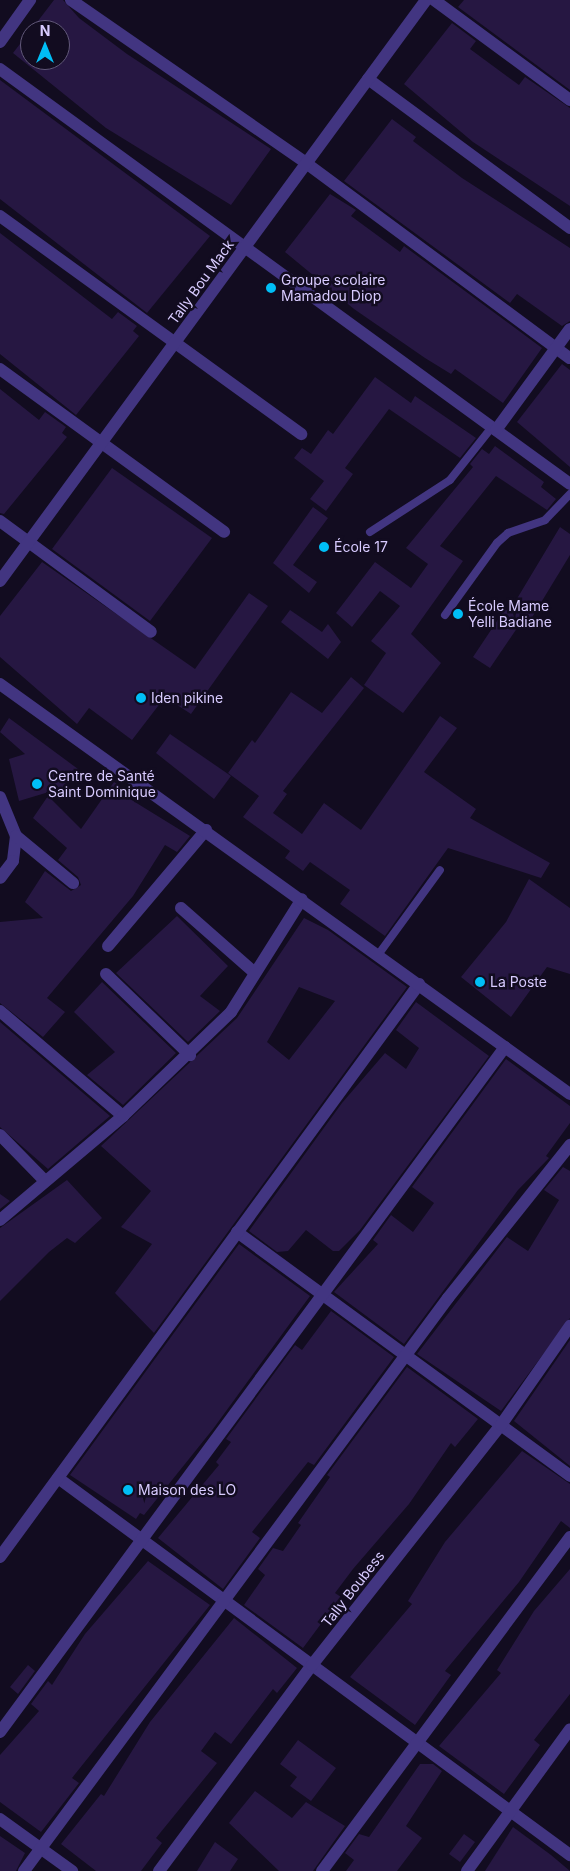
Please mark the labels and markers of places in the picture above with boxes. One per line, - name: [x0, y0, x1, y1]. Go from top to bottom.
- place label: Groupe scolaire Mamadou Diop: [281, 272, 385, 304]
- marker: Groupe scolaire Mamadou Diop: [265, 282, 277, 294]
- place label: École 17: [334, 539, 388, 555]
- marker: École 17: [318, 541, 330, 553]
- place label: École Mame Yelli Badiane: [468, 598, 552, 630]
- marker: École Mame Yelli Badiane: [452, 608, 464, 620]
- place label: Iden pikine: [151, 690, 223, 706]
- marker: Iden pikine: [135, 692, 147, 704]
- place label: Centre de Santé Saint Dominique: [48, 768, 156, 800]
- marker: Centre de Santé Saint Dominique: [30, 777, 44, 791]
- place label: La Poste: [490, 974, 547, 990]
- marker: La Poste: [474, 976, 486, 988]
- place label: Maison des LO: [138, 1482, 236, 1498]
- marker: Maison des LO: [122, 1484, 134, 1496]

